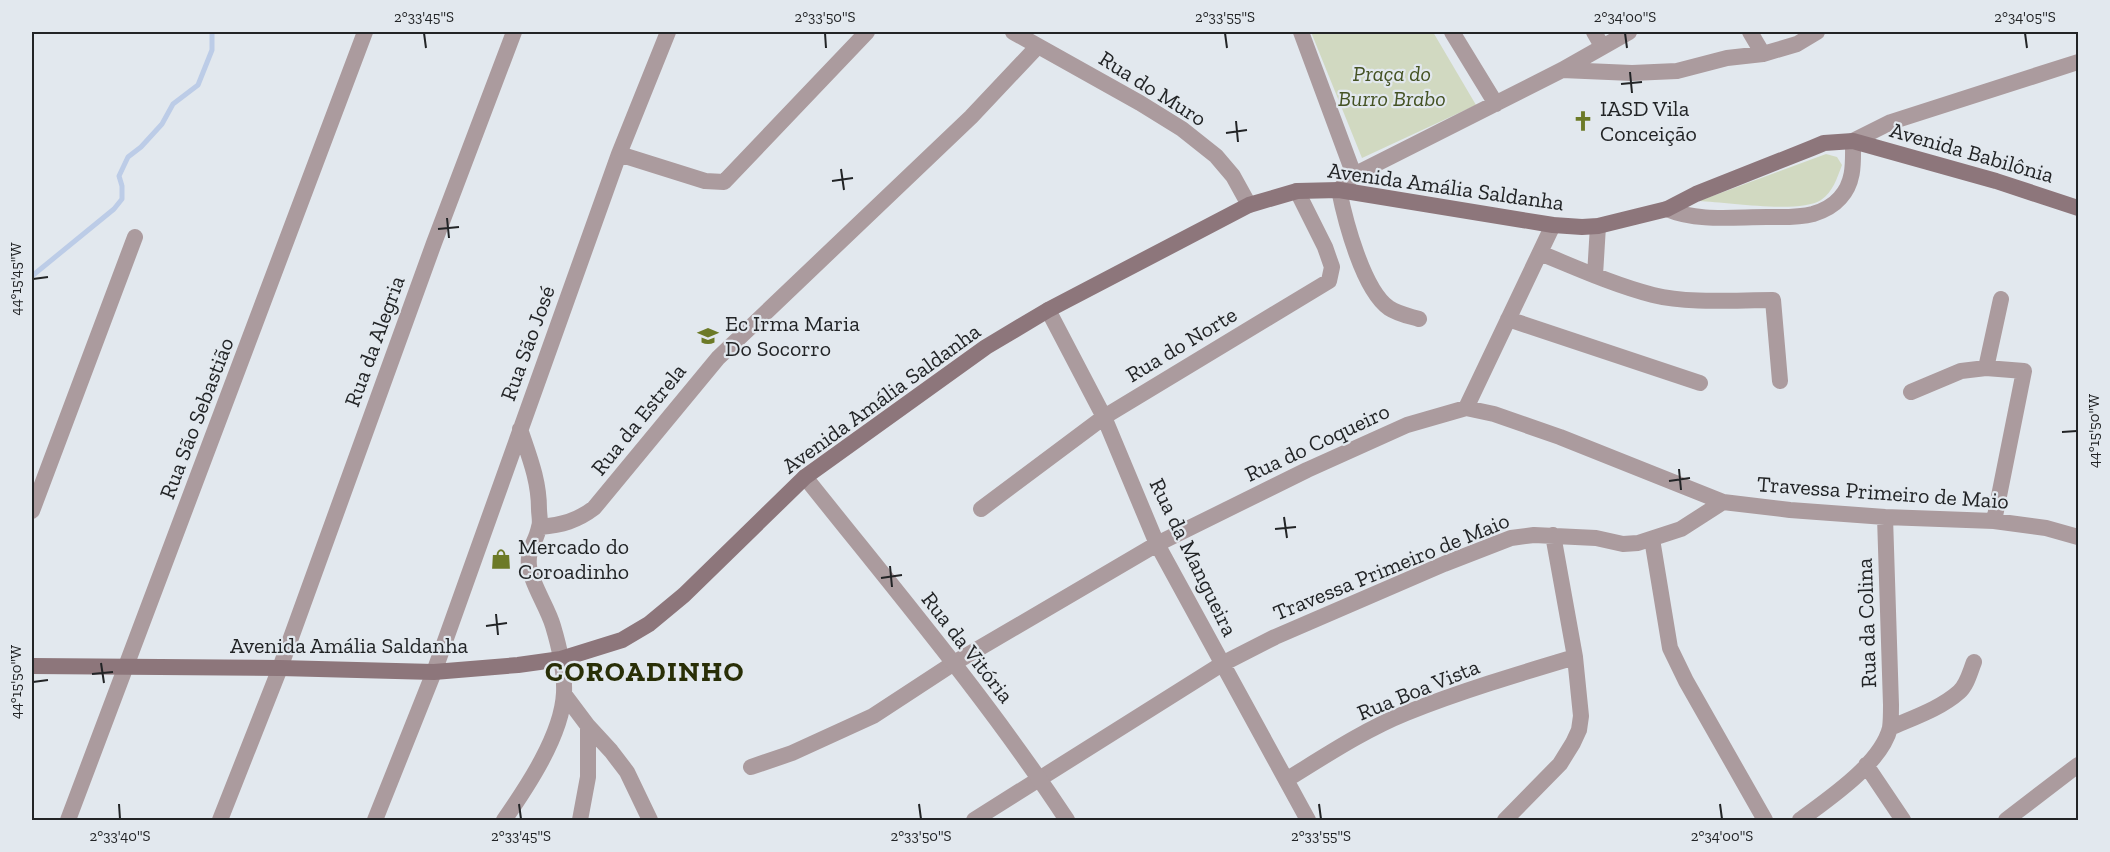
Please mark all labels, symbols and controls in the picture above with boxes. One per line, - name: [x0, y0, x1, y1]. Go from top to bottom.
- text: 2°33'45"S: [394, 8, 454, 26]
- text: 2°33'50"S: [794, 8, 856, 26]
- text: 2°33'55"S: [1195, 8, 1255, 26]
- text: 2°34'00"S: [1594, 8, 1656, 26]
- text: 2°34'05"S: [1994, 8, 2056, 26]
- street label: Rua do Muro: [1094, 45, 1212, 132]
- park label: Praça do Burro Brabo: [1338, 60, 1446, 112]
- place label: IASD Vila Conceição: [1600, 95, 1697, 147]
- church icon: IASD Vila Conceição: [1571, 109, 1595, 133]
- street label: Avenida Babilônia: [1887, 116, 2057, 189]
- street label: Avenida Amália Saldanha: [1326, 157, 1566, 216]
- text: 44°15'45"W: [7, 243, 25, 315]
- street label: Rua da Alegria: [338, 272, 411, 410]
- street label: Rua São José: [494, 282, 561, 404]
- street label: Rua do Norte: [1121, 301, 1242, 388]
- place label: Ec Irma Maria Do Socorro: [725, 310, 860, 362]
- street label: Avenida Amália Saldanha: [777, 317, 986, 479]
- school or university icon: Ec Irma Maria Do Socorro: [696, 324, 720, 348]
- street label: Rua São Sebastião: [153, 334, 240, 503]
- street label: Rua da Estrela: [585, 358, 692, 481]
- text: 44°15'50"W: [2085, 394, 2103, 468]
- street label: Rua do Coqueiro: [1241, 397, 1394, 488]
- street label: Travessa Primeiro de Maio: [1756, 470, 2010, 515]
- street label: Rua da Mangueira: [1144, 474, 1244, 641]
- street label: Travessa Primeiro de Maio: [1269, 507, 1513, 626]
- place label: Mercado do Coroadinho: [518, 533, 629, 585]
- shop icon: Mercado do Coroadinho: [489, 547, 513, 571]
- street label: Rua da Colina: [1851, 557, 1882, 688]
- street label: Rua da Vitória: [916, 586, 1020, 709]
- street label: Avenida Amália Saldanha: [230, 632, 468, 659]
- text: 44°15'50"W: [7, 645, 25, 719]
- street label: Rua Boa Vista: [1353, 653, 1484, 726]
- district label: COROADINHO: [545, 655, 745, 688]
- text: 2°33'40"S: [90, 827, 150, 845]
- text: 2°33'45"S: [491, 827, 551, 845]
- text: 2°33'50"S: [890, 827, 952, 845]
- text: 2°33'55"S: [1291, 827, 1351, 845]
- text: 2°34'00"S: [1691, 827, 1753, 845]

